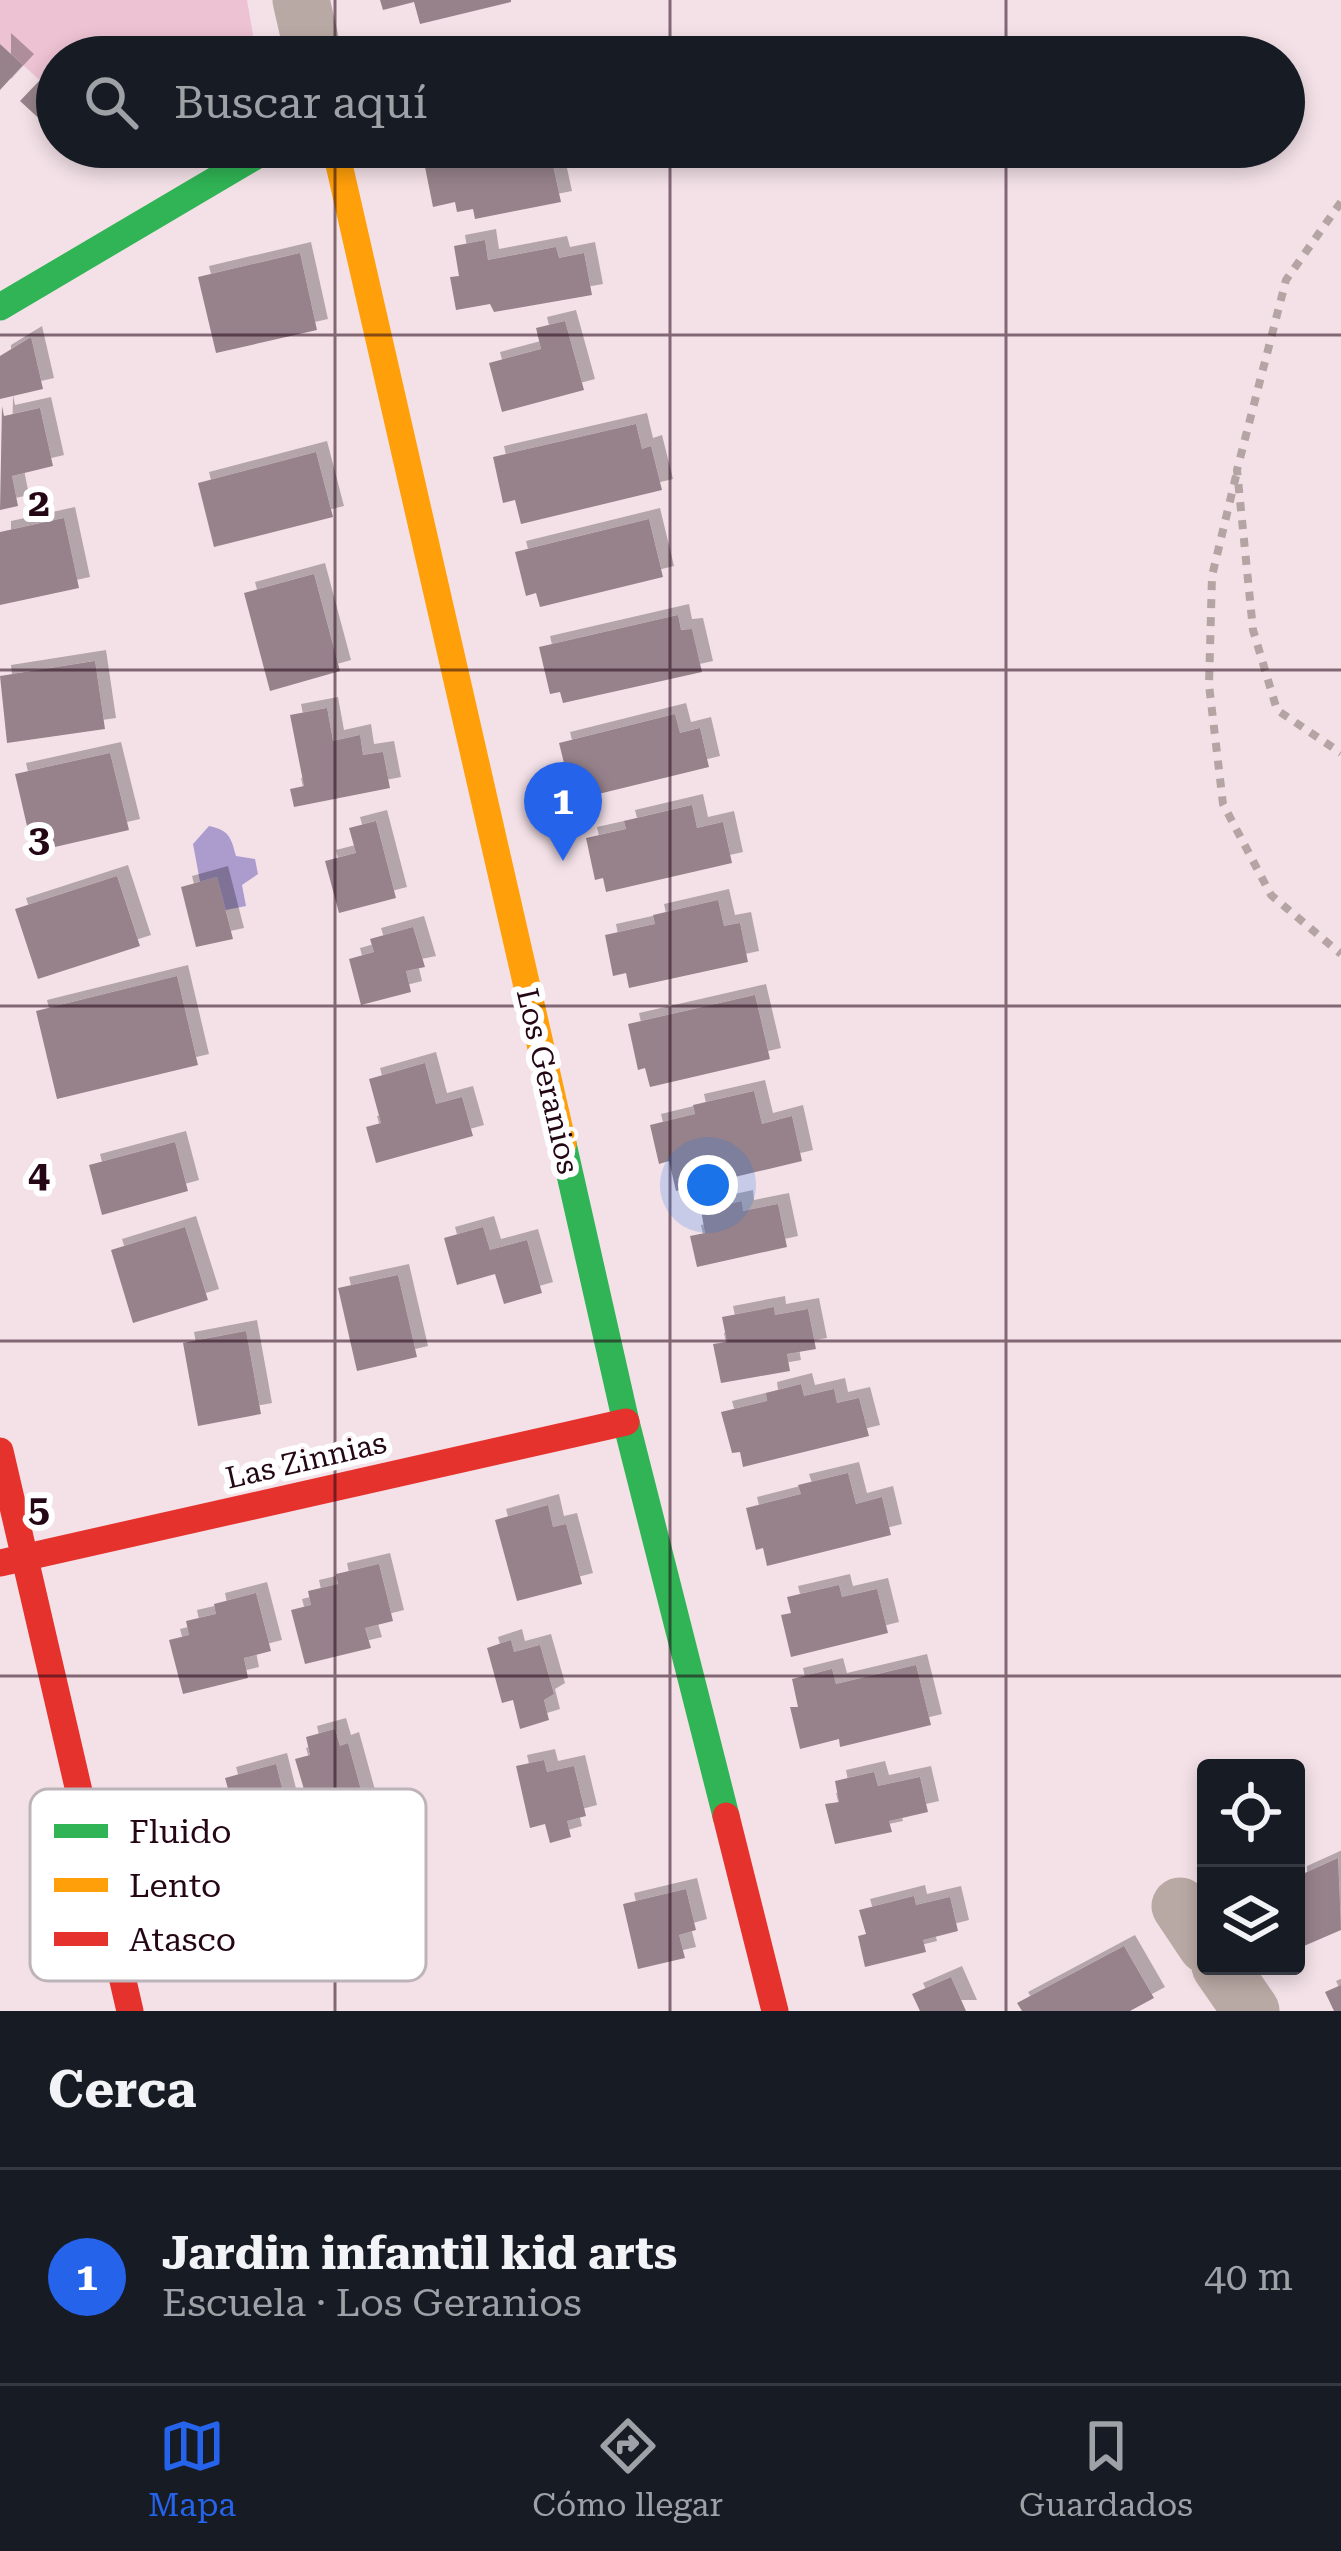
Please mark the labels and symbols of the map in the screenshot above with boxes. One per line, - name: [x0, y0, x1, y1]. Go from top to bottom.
- text: 2: [28, 480, 50, 526]
- pin: 1: [524, 762, 602, 861]
- text: 3: [28, 816, 50, 862]
- street label: Los Geranios: [510, 985, 586, 1177]
- text: 4: [28, 1151, 50, 1197]
- your location: [678, 1155, 738, 1215]
- street label: Las Zinnias: [222, 1425, 390, 1495]
- text: 5: [28, 1486, 50, 1532]
- legend: [30, 1789, 426, 1981]
- text: Fluido: [129, 1812, 232, 1851]
- text: Lento: [129, 1866, 221, 1905]
- text: Atasco: [129, 1920, 236, 1959]

